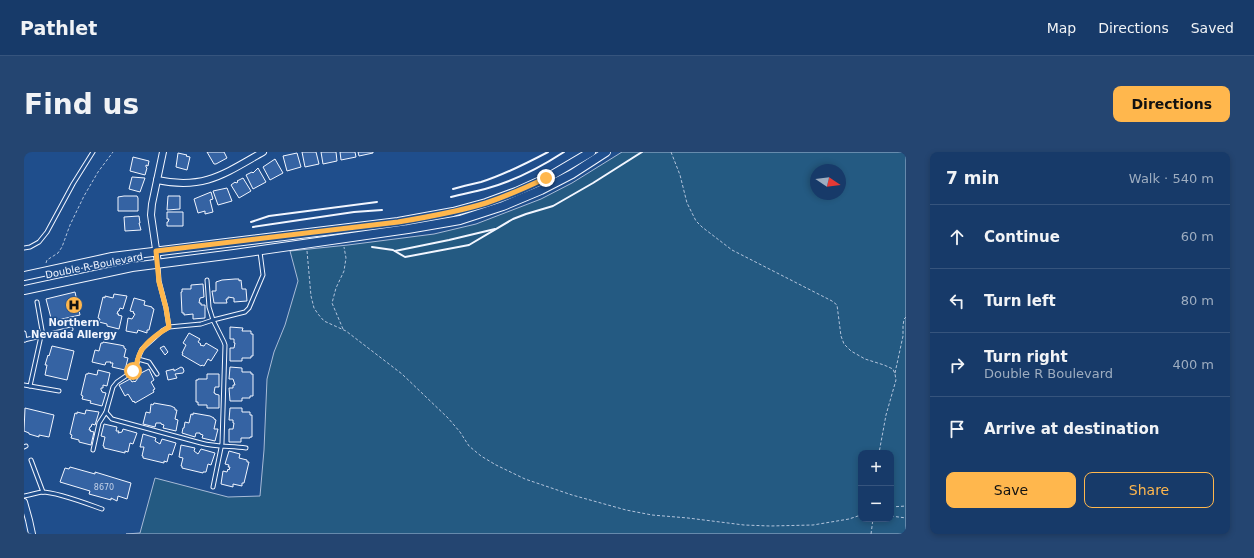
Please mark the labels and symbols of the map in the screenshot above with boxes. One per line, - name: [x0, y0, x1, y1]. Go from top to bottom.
- north arrow: [810, 164, 846, 200]
- route end: [537, 169, 555, 187]
- street label: Double R Boulevard: [44, 251, 144, 280]
- hospital icon: Northern Nevada Allergy: [64, 295, 84, 315]
- place label: Northern Nevada Allergy: [31, 317, 117, 340]
- route start: [124, 362, 142, 380]
- house number: 8670: [94, 483, 114, 492]

